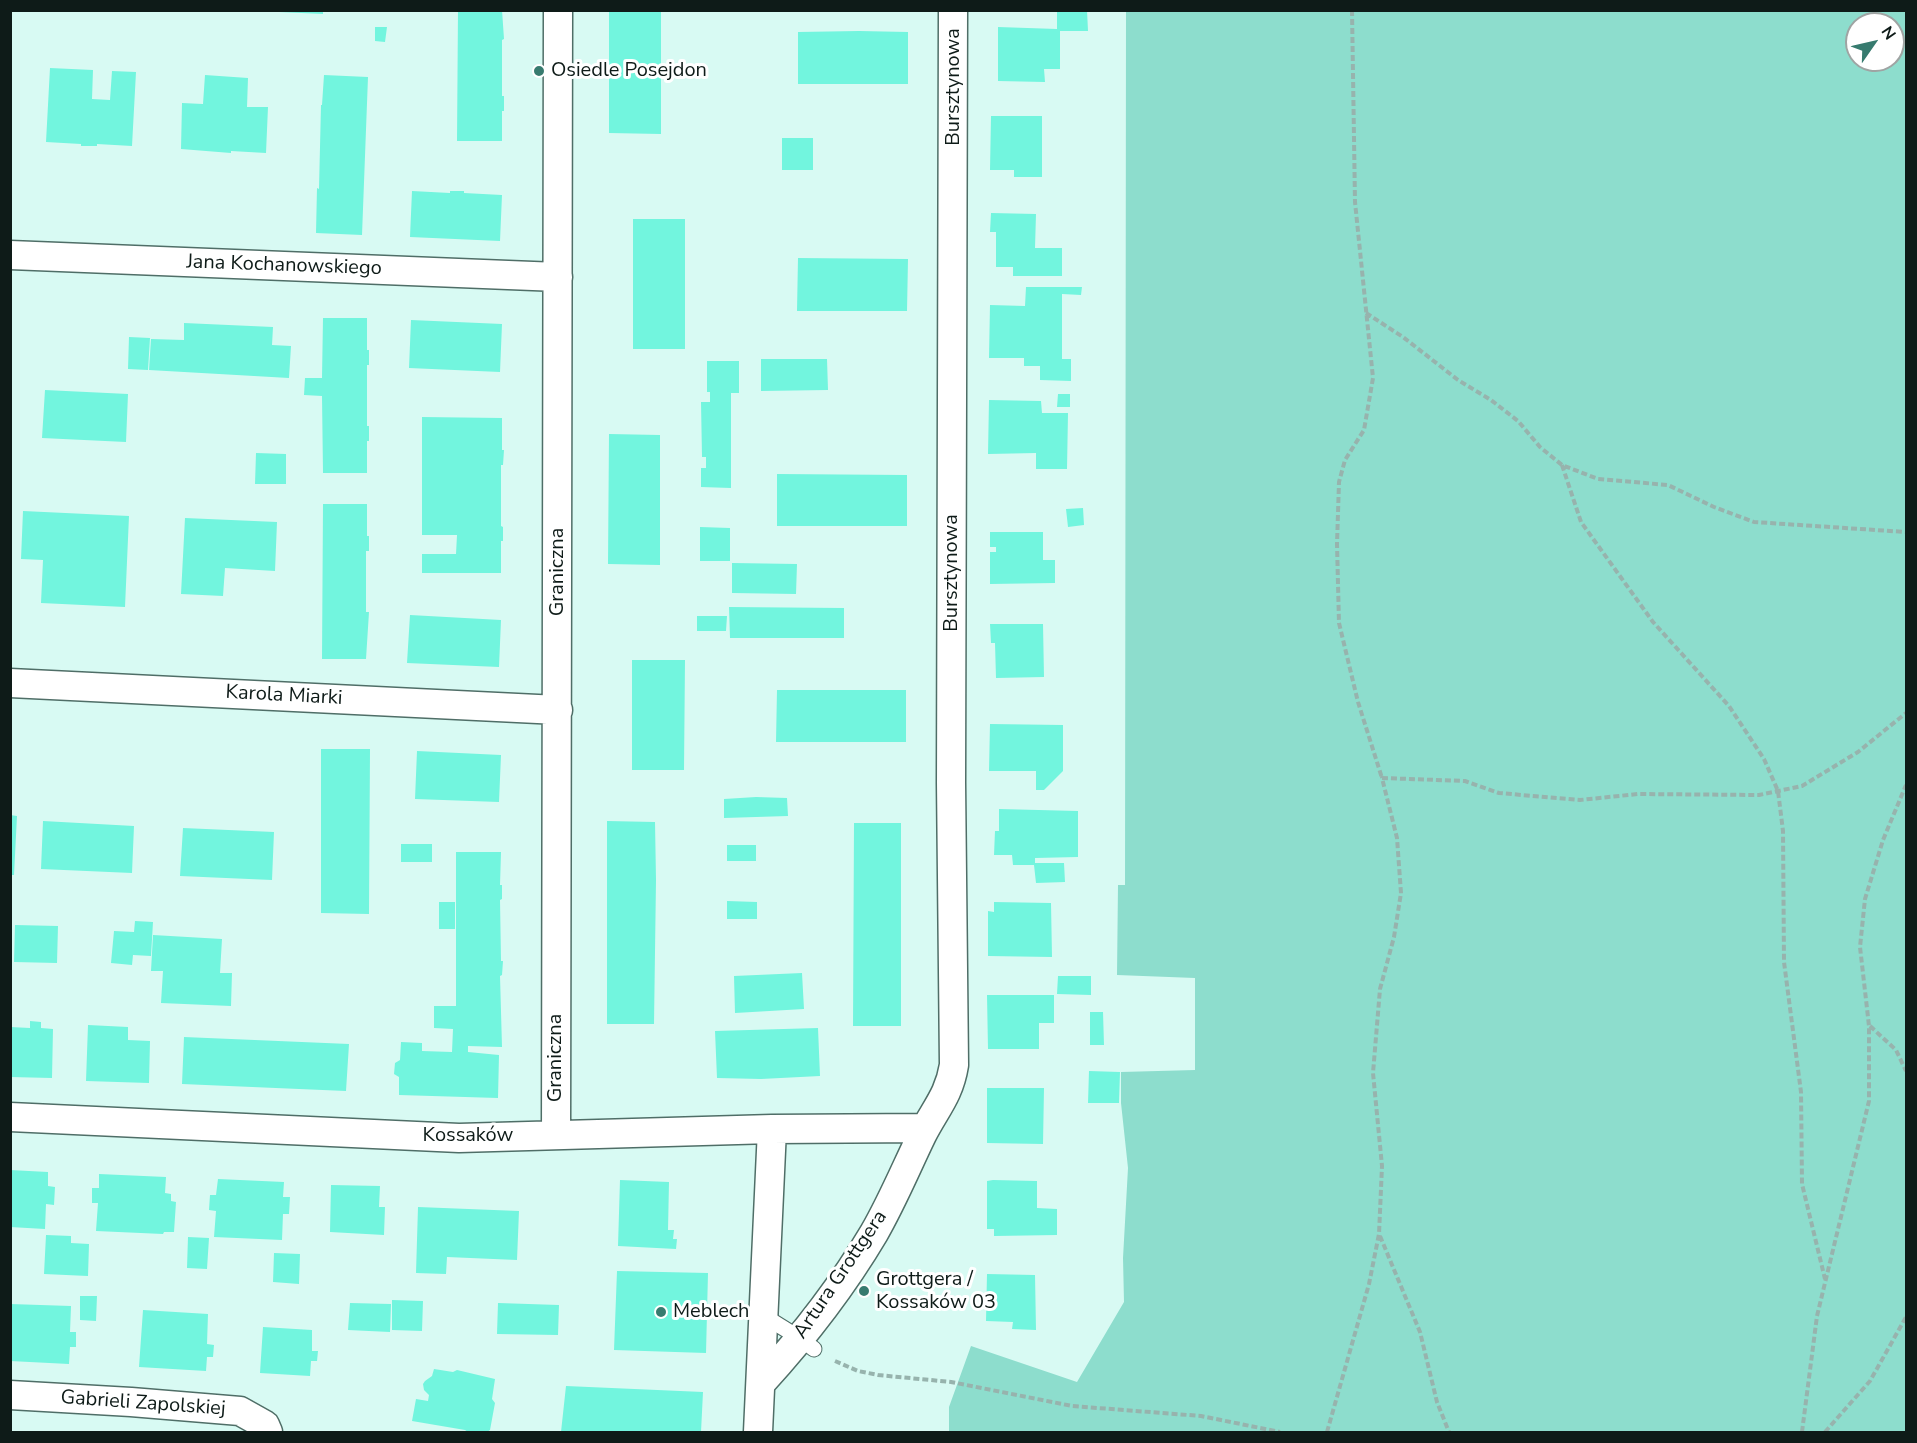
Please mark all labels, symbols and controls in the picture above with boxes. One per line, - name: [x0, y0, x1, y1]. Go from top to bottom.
- north arrow: [1845, 12, 1905, 72]
- text: N: [1876, 22, 1901, 44]
- street label: Bursztynowa: [942, 28, 966, 146]
- place label: Osiedle Posejdon: [551, 59, 707, 83]
- marker: Osiedle Posejdon: [532, 64, 546, 78]
- street label: Jana Kochanowskiego: [186, 251, 382, 281]
- street label: Bursztynowa: [940, 514, 964, 632]
- street label: Graniczna: [546, 528, 570, 616]
- street label: Karola Miarki: [225, 681, 343, 711]
- street label: Graniczna: [544, 1014, 568, 1102]
- street label: Kossaków: [423, 1124, 513, 1148]
- street label: Artura Grottgera: [789, 1206, 893, 1344]
- place label: Grottgera / Kossaków 03: [876, 1268, 996, 1315]
- marker: Grottgera / Kossaków 03: [857, 1284, 871, 1298]
- place label: Meblech: [673, 1300, 749, 1324]
- marker: Meblech: [654, 1305, 668, 1319]
- street label: Gabrieli Zapolskiej: [60, 1386, 226, 1422]

